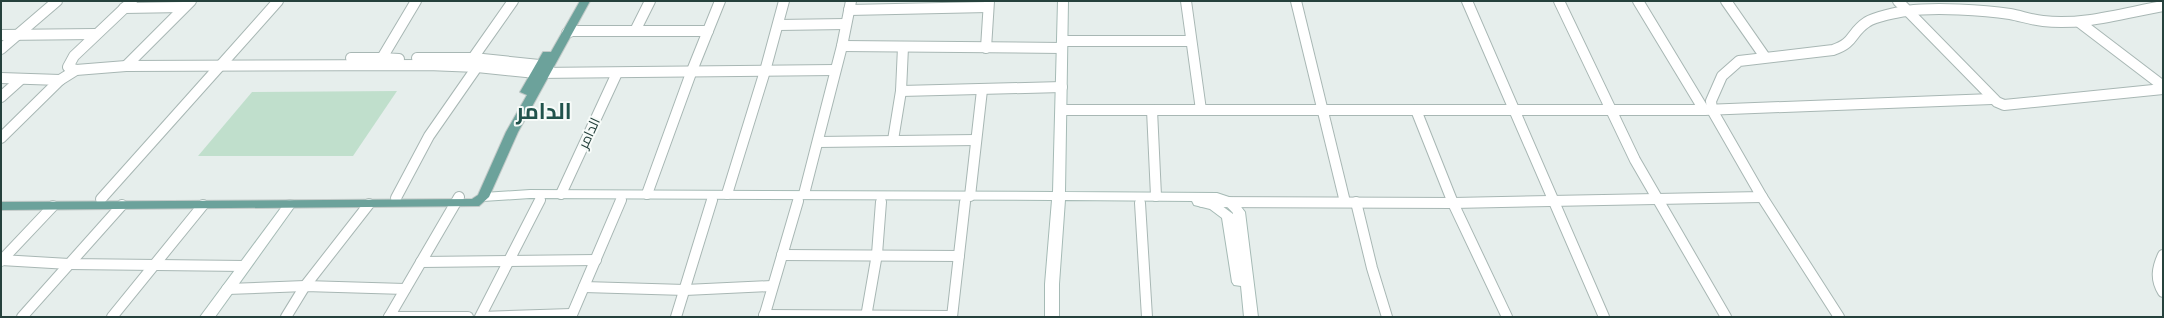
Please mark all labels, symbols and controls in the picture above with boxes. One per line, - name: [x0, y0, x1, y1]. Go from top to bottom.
- district label: الدامر: [515, 97, 572, 125]
- street label: الدامر: [574, 115, 604, 152]

